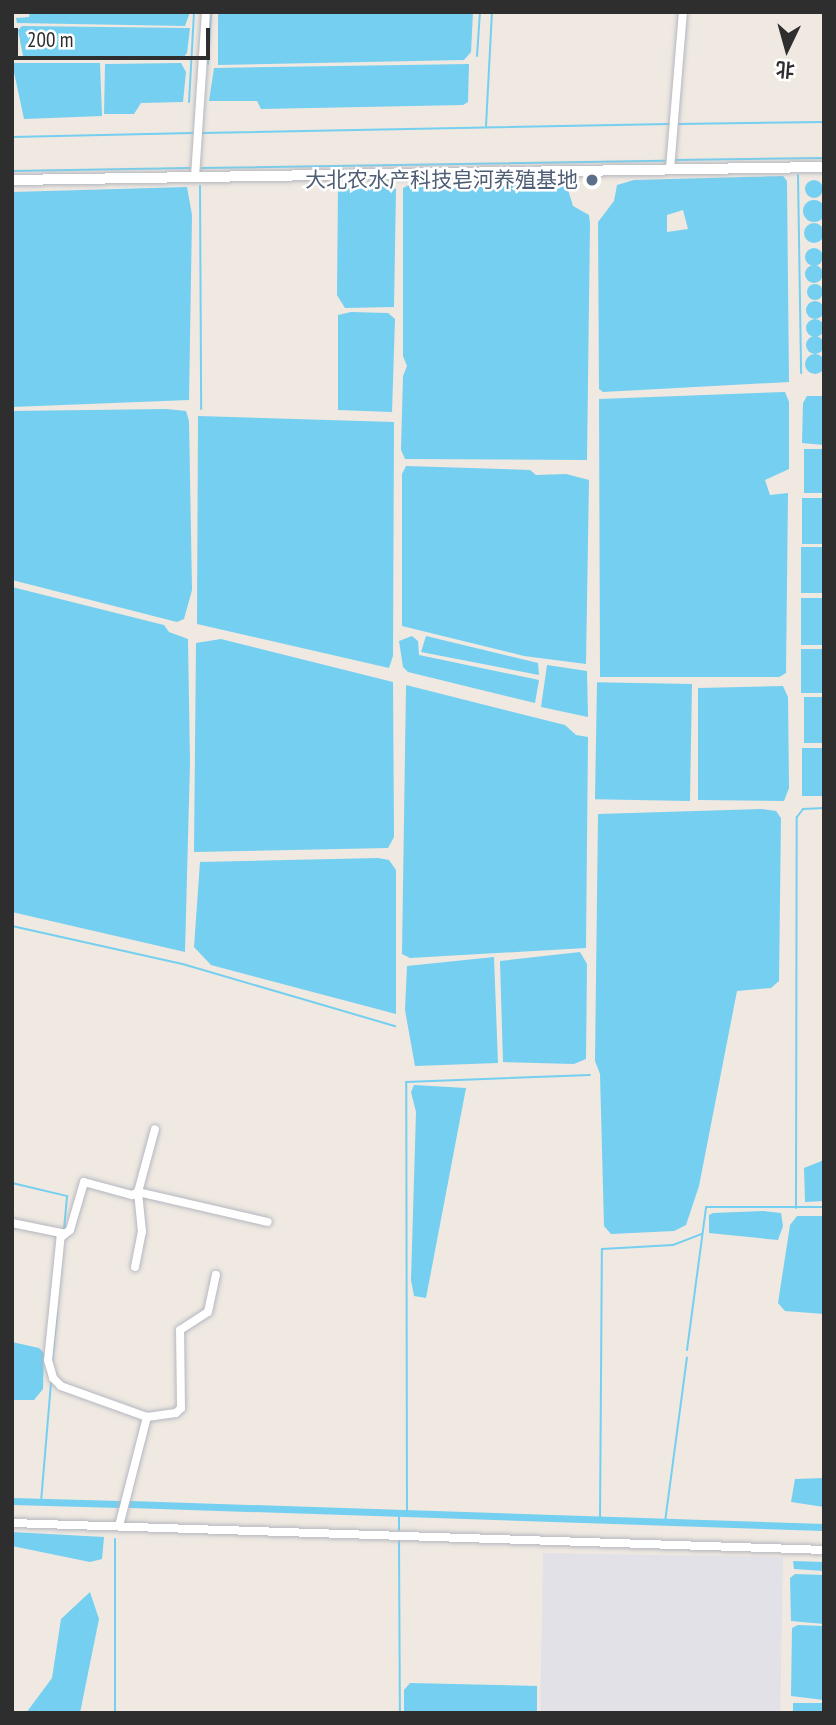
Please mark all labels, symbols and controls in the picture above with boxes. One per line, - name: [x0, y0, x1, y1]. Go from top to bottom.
- scale bar: [18, 14, 214, 58]
- north arrow: [752, 14, 822, 84]
- text: 200 m: [27, 26, 73, 53]
- text: 北: [775, 57, 796, 83]
- place label: 大北农水产科技皂河养殖基地: [305, 167, 578, 193]
- marker: 大北农水产科技皂河养殖基地: [584, 172, 600, 188]

